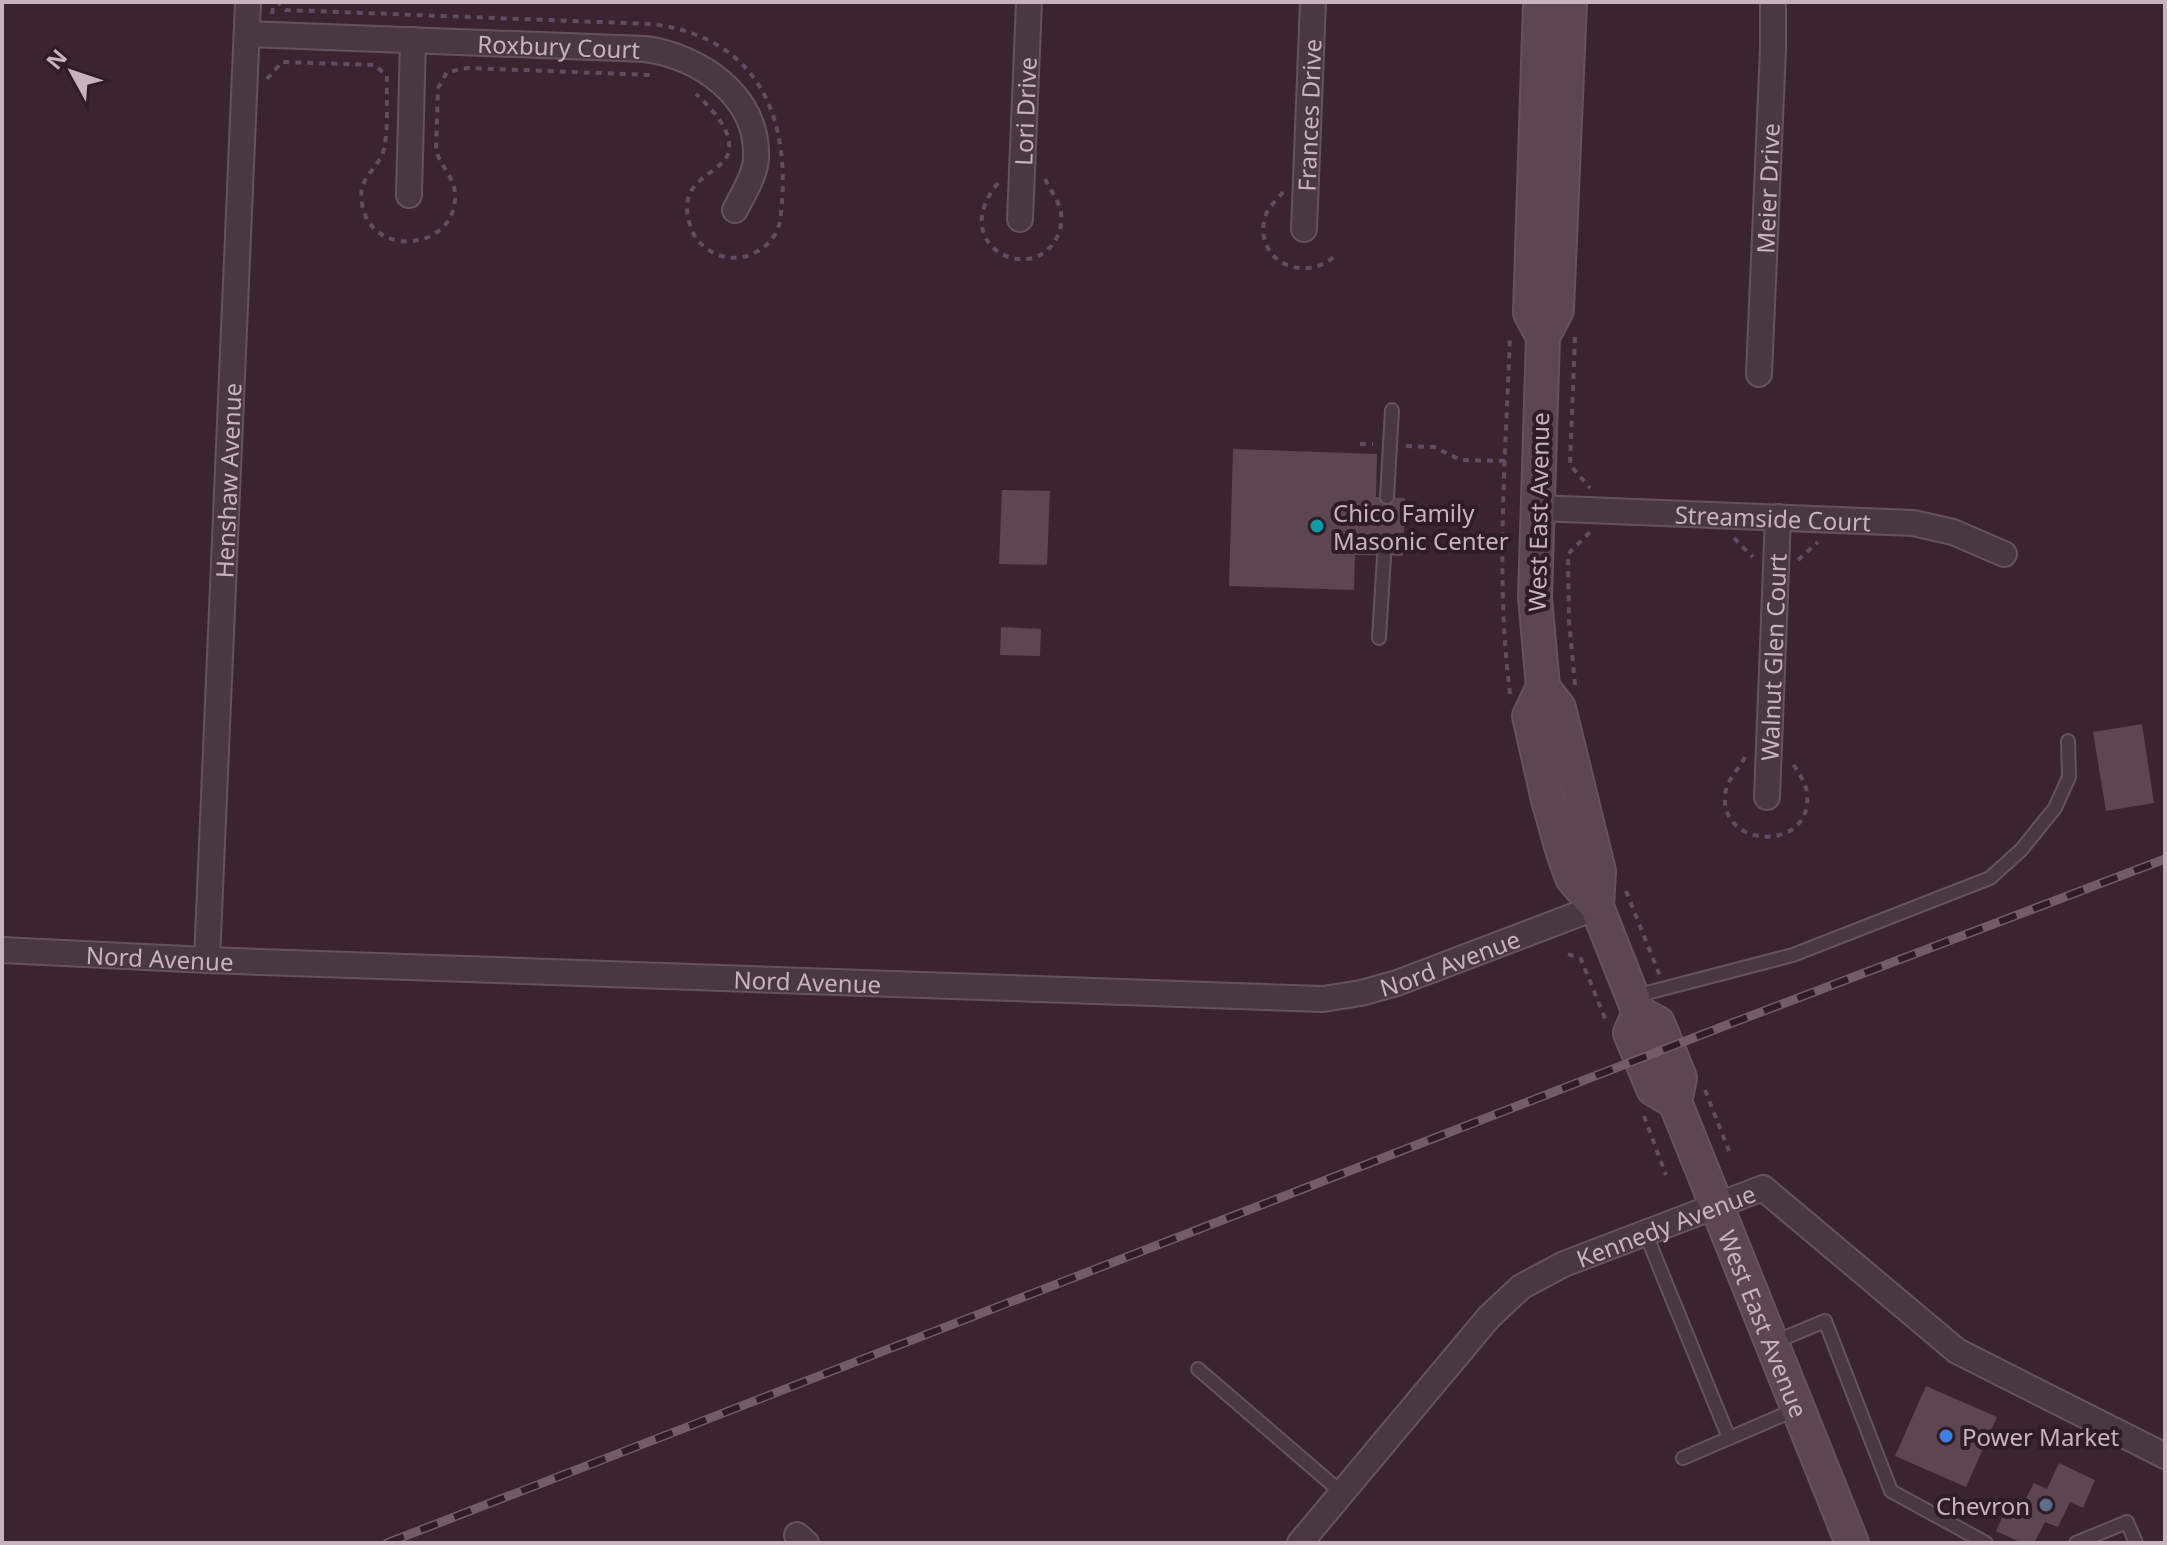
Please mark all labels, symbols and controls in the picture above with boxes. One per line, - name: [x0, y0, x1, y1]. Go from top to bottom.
- street label: Roxbury Court: [477, 26, 641, 65]
- north arrow: [32, 32, 112, 112]
- street label: Frances Drive: [1289, 38, 1328, 192]
- text: N: [39, 42, 73, 75]
- street label: Lori Drive: [1006, 56, 1043, 166]
- street label: Meier Drive: [1748, 122, 1786, 254]
- street label: Henshaw Avenue: [207, 382, 248, 579]
- street label: West East Avenue: [1520, 412, 1556, 612]
- place label: Chico Family Masonic Center: [1333, 496, 1509, 557]
- street label: Streamside Court: [1674, 497, 1872, 538]
- marker: Chico Family Masonic Center: [1308, 517, 1326, 535]
- street label: Walnut Glen Court: [1752, 552, 1793, 761]
- street label: Nord Avenue: [1376, 921, 1524, 1004]
- street label: Nord Avenue: [85, 938, 234, 977]
- street label: Nord Avenue: [733, 962, 882, 1000]
- street label: Kennedy Avenue: [1571, 1176, 1760, 1274]
- street label: West East Avenue: [1711, 1225, 1816, 1422]
- place label: Power Market: [1962, 1420, 2120, 1453]
- marker: Power Market: [1937, 1427, 1955, 1445]
- place label: Chevron: [1936, 1489, 2030, 1522]
- marker: Chevron: [2037, 1496, 2055, 1514]

